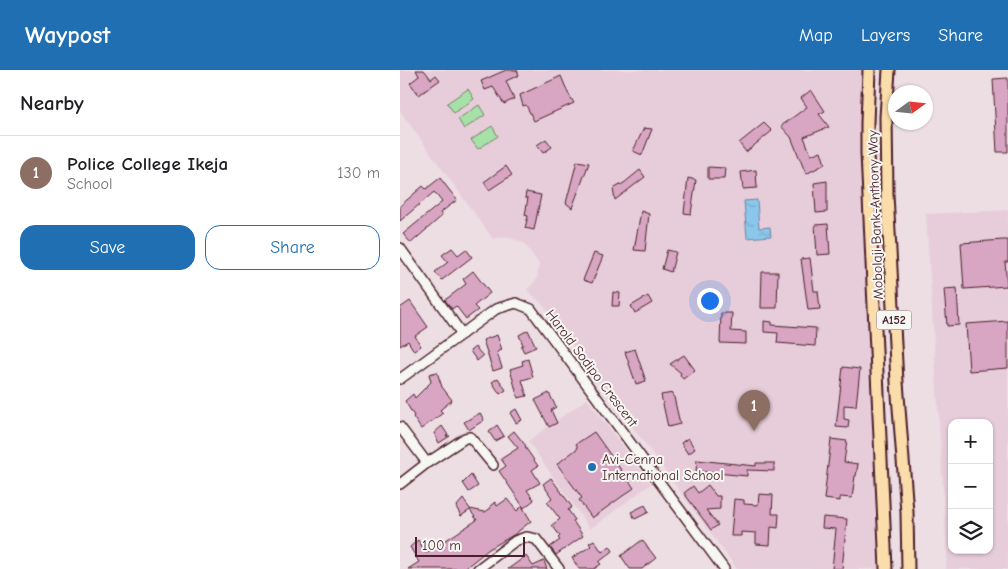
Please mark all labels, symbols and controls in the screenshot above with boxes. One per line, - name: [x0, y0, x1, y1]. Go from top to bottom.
- text: Waypost: [25, 21, 110, 49]
- text: Map: [799, 25, 833, 46]
- text: Layers: [861, 25, 910, 46]
- text: Share: [938, 25, 983, 46]
- north arrow: [888, 85, 933, 130]
- text: Nearby: [20, 91, 84, 115]
- street label: Mobolaji Bank-Anthony Way: [864, 129, 887, 300]
- text: Police College Ikeja: [67, 153, 228, 175]
- text: 1: [33, 164, 39, 182]
- text: 130 m: [337, 164, 380, 182]
- text: School: [67, 175, 113, 193]
- button: Save: [20, 225, 195, 270]
- button: Share: [205, 225, 380, 270]
- your location: [697, 288, 723, 314]
- street label: Harold Sodipo Crescent: [542, 306, 642, 431]
- road number: A152: [876, 310, 912, 330]
- pin: 1: [738, 390, 770, 431]
- map controls: [948, 419, 993, 554]
- button: +: [948, 419, 993, 464]
- place label: Avi-Cenna International School: [602, 451, 724, 484]
- marker: Avi-Cenna International School: [586, 461, 598, 473]
- button: −: [948, 464, 993, 509]
- button: layers: [948, 509, 993, 554]
- scale bar: [415, 534, 525, 557]
- text: 100 m: [422, 537, 461, 554]

